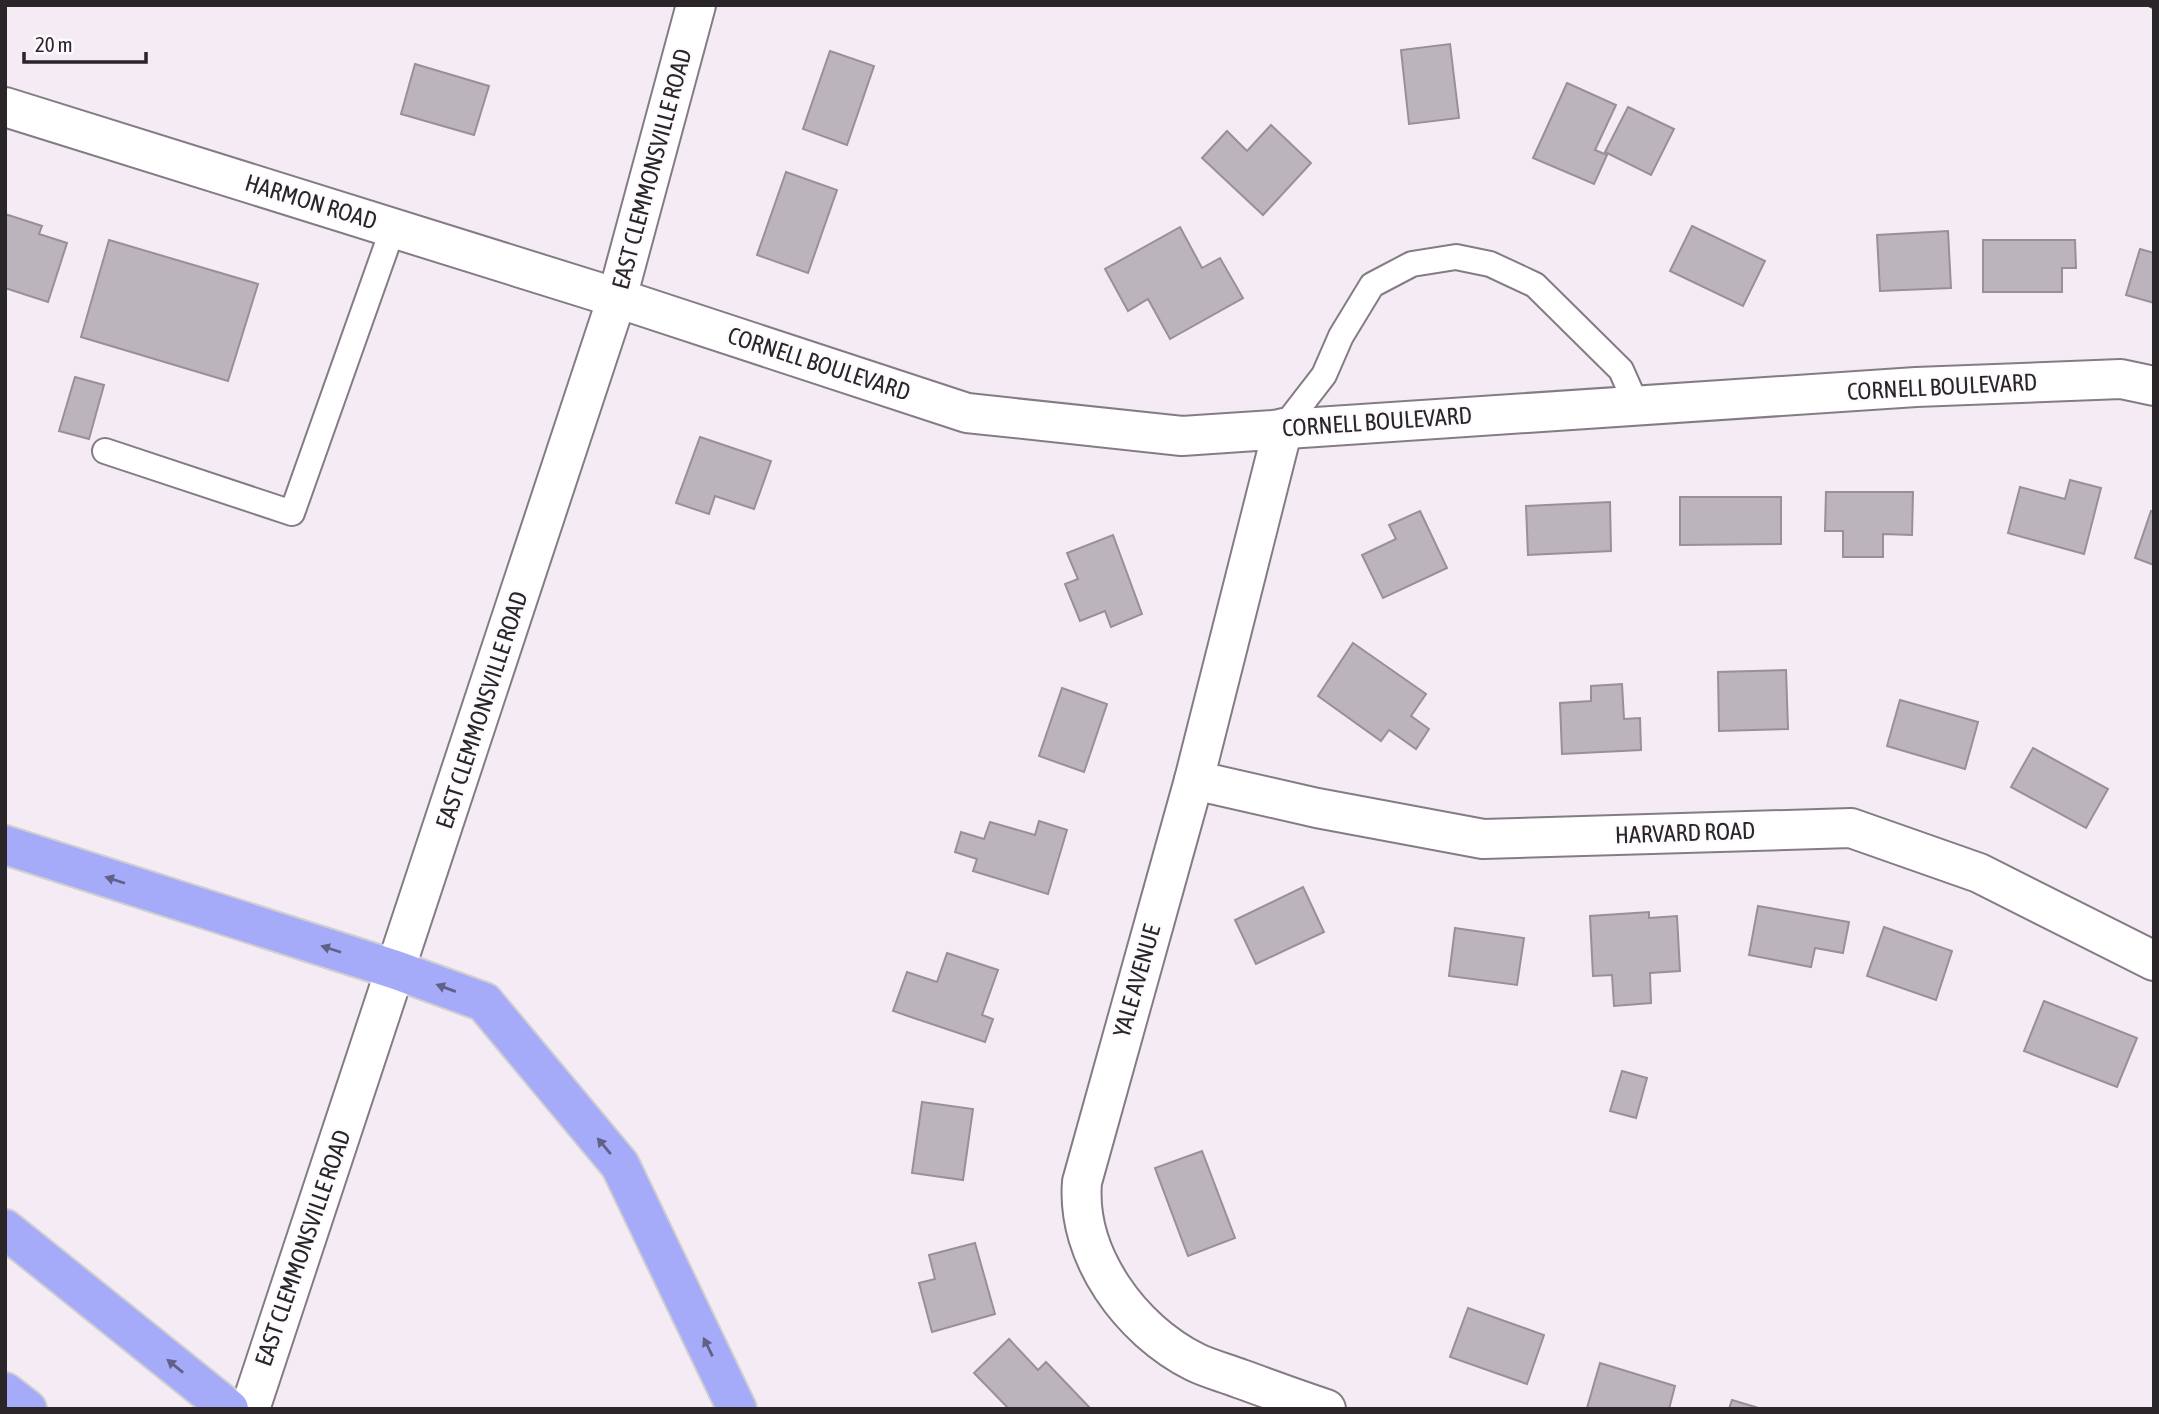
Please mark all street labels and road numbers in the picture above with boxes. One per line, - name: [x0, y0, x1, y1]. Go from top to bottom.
- street label: EAST CLEMMONSVILLE ROAD: [606, 46, 697, 292]
- street label: HARMON ROAD: [242, 169, 380, 234]
- street label: CORNELL BOULEVARD: [725, 321, 914, 406]
- street label: CORNELL BOULEVARD: [1846, 368, 2038, 405]
- street label: CORNELL BOULEVARD: [1281, 401, 1473, 442]
- street label: EAST CLEMMONSVILLE ROAD: [430, 588, 533, 832]
- street label: HARVARD ROAD: [1614, 817, 1756, 848]
- street label: YALE AVENUE: [1108, 921, 1165, 1040]
- street label: EAST CLEMMONSVILLE ROAD: [249, 1126, 356, 1369]

